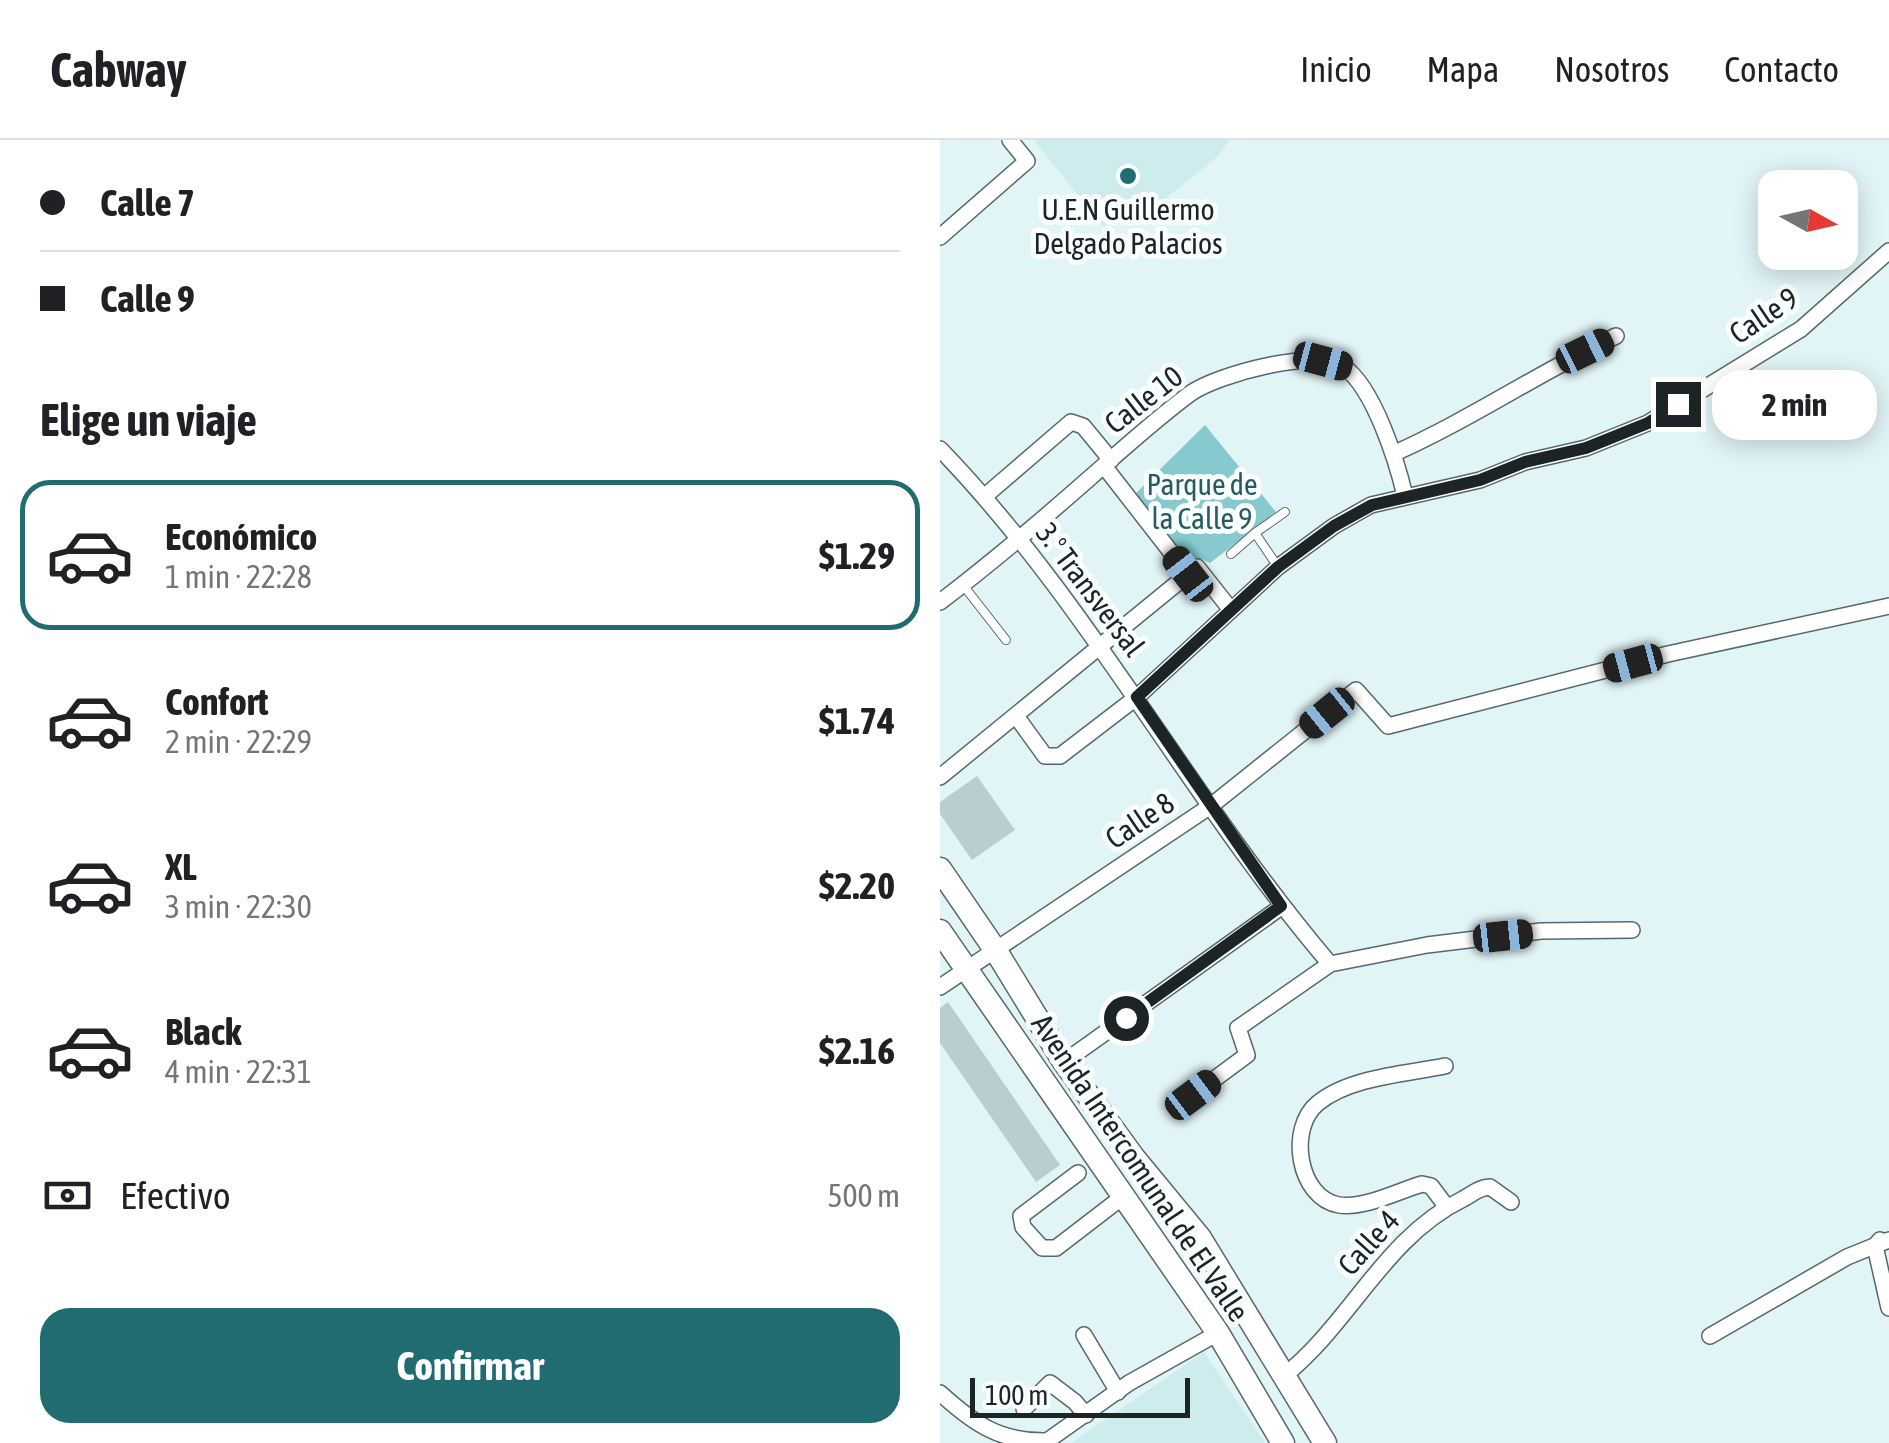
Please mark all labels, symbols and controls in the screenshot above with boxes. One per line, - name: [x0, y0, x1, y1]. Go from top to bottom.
- text: Cabway: [50, 42, 186, 97]
- text: Inicio: [1300, 49, 1372, 89]
- text: Mapa: [1427, 49, 1499, 89]
- text: Nosotros: [1554, 49, 1669, 89]
- text: Contacto: [1724, 49, 1839, 89]
- marker: U.E.N Guillermo Delgado Palacios: [1117, 165, 1139, 187]
- north arrow: [1758, 170, 1858, 270]
- map controls: [1758, 170, 1858, 270]
- text: Calle 7: [100, 181, 195, 224]
- place label: U.E.N Guillermo Delgado Palacios: [1033, 192, 1223, 260]
- text: Calle 9: [100, 277, 195, 320]
- street label: Calle 9: [1723, 280, 1804, 350]
- car: [1551, 324, 1619, 378]
- car: [1290, 339, 1356, 383]
- street label: Calle 10: [1098, 358, 1189, 440]
- callout: 2 min: [1713, 369, 1878, 439]
- route end: [1656, 382, 1701, 427]
- text: 2 min: [1762, 386, 1827, 423]
- text: Elige un viaje: [40, 394, 257, 446]
- park label: Parque de la Calle 9: [1146, 467, 1258, 535]
- icon: car: [45, 510, 135, 600]
- text: Económico: [165, 515, 317, 558]
- street label: 3.° Transversal: [1030, 516, 1152, 663]
- text: $1.29: [819, 534, 895, 577]
- car: [1158, 541, 1218, 607]
- text: 1 min · 22:28: [165, 558, 312, 595]
- car: [1600, 641, 1666, 685]
- icon: car: [45, 675, 135, 765]
- text: Confort: [165, 680, 269, 723]
- car: [1294, 682, 1360, 744]
- text: $1.74: [819, 699, 895, 742]
- text: 2 min · 22:29: [165, 723, 312, 760]
- street label: Calle 8: [1099, 785, 1180, 855]
- icon: car: [45, 840, 135, 930]
- text: XL: [165, 845, 197, 888]
- text: $2.20: [819, 864, 895, 907]
- text: 3 min · 22:30: [165, 888, 312, 925]
- car: [1472, 918, 1534, 954]
- route start: [1104, 996, 1149, 1041]
- icon: car: [45, 1005, 135, 1095]
- street label: Avenida Intercomunal de El Valle: [1025, 1008, 1256, 1327]
- text: Black: [165, 1010, 242, 1053]
- text: $2.16: [819, 1029, 895, 1072]
- text: 4 min · 22:31: [165, 1053, 312, 1090]
- car: [1160, 1065, 1226, 1125]
- icon: cash: [40, 1168, 95, 1223]
- text: Efectivo: [120, 1174, 231, 1217]
- text: 500 m: [827, 1177, 900, 1214]
- street label: Calle 4: [1331, 1203, 1406, 1282]
- button: Confirmar: [40, 1308, 900, 1423]
- scale bar: [970, 1373, 1190, 1418]
- text: 100 m: [985, 1379, 1048, 1411]

